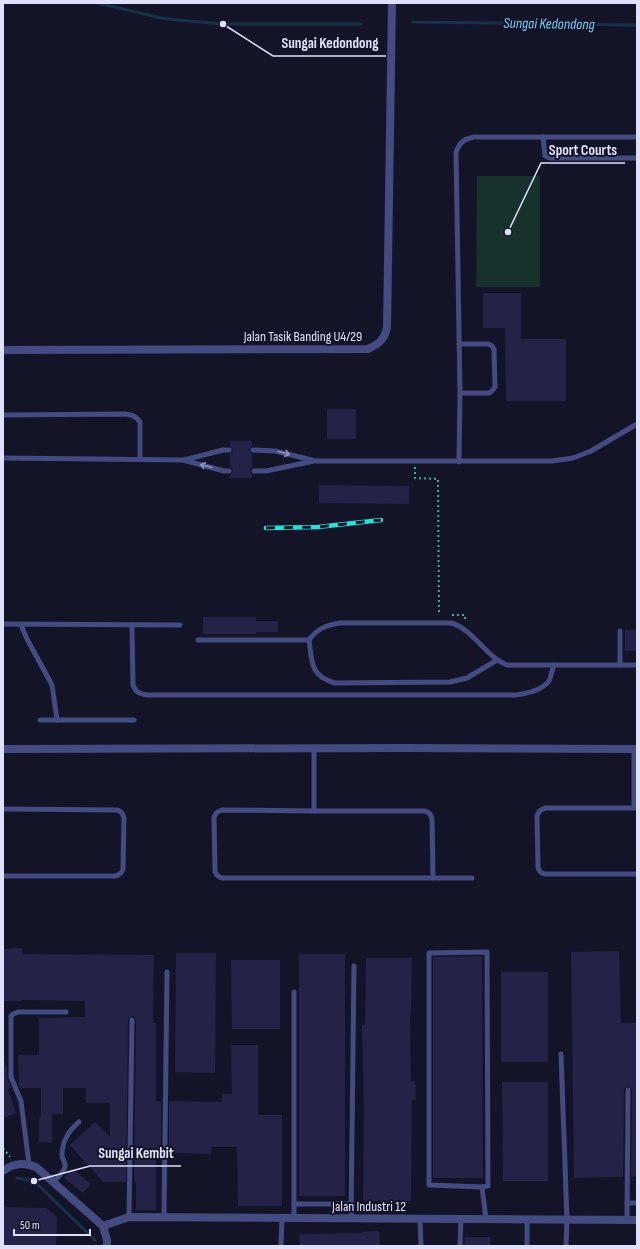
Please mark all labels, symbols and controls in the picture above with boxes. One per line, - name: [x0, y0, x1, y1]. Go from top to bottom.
- water label: Sungai Kedondong: [503, 14, 595, 34]
- callout: Sungai Kedondong: [273, 29, 386, 56]
- text: Sungai Kedondong: [281, 34, 379, 53]
- callout: Sport Courts: [541, 136, 625, 163]
- text: Sport Courts: [549, 141, 617, 160]
- street label: Jalan Tasik Banding U4/29: [243, 328, 362, 345]
- one-way arrow: [277, 450, 290, 457]
- one-way arrow: [200, 462, 213, 469]
- callout: Sungai Kembit: [90, 1139, 181, 1166]
- text: Sungai Kembit: [98, 1144, 174, 1163]
- street label: Jalan Industri 12: [331, 1198, 406, 1215]
- scale bar: [14, 1211, 90, 1237]
- text: 50 m: [20, 1218, 40, 1233]

